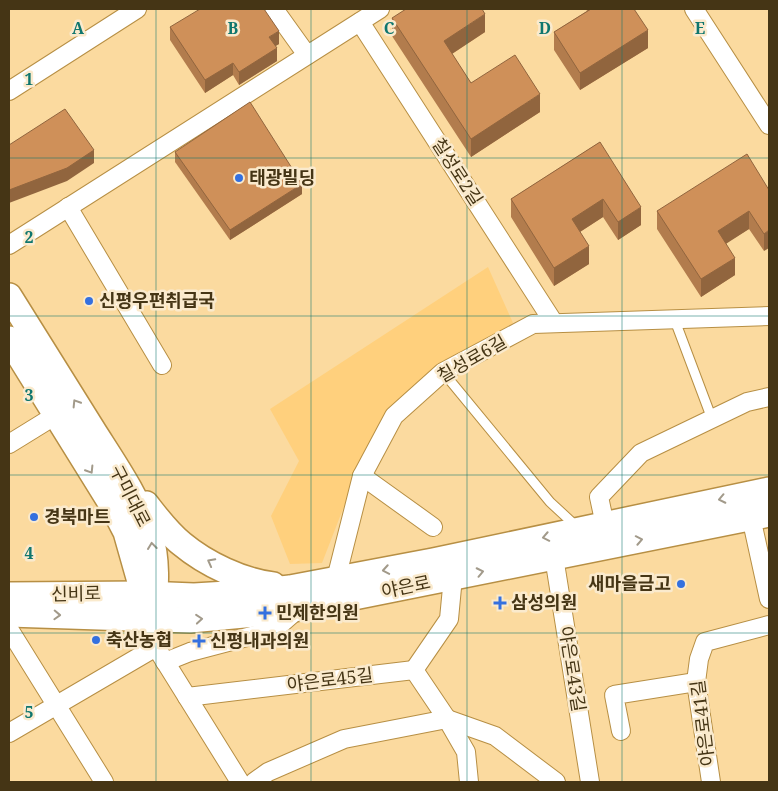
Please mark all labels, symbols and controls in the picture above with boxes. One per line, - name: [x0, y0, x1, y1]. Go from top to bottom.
- text: A: [72, 17, 85, 39]
- text: B: [228, 17, 239, 39]
- text: C: [384, 17, 395, 39]
- text: D: [539, 17, 551, 39]
- text: E: [695, 17, 705, 39]
- text: 1: [24, 68, 34, 90]
- street label: 칠성로2길: [427, 133, 489, 210]
- place label: 태광빌딩: [249, 165, 315, 189]
- marker: 태광빌딩: [233, 172, 245, 184]
- text: 2: [24, 226, 34, 248]
- place label: 신평우편취급국: [99, 288, 215, 312]
- marker: 신평우편취급국: [83, 295, 95, 307]
- street label: 칠성로6길: [432, 329, 511, 388]
- text: 3: [24, 384, 34, 406]
- one-way arrow: [73, 400, 82, 409]
- street label: 구미대로: [105, 461, 157, 531]
- one-way arrow: [84, 464, 93, 473]
- one-way arrow: [717, 494, 726, 504]
- place label: 경북마트: [44, 504, 110, 528]
- marker: 경북마트: [28, 511, 40, 523]
- one-way arrow: [541, 532, 550, 542]
- one-way arrow: [635, 535, 643, 545]
- one-way arrow: [147, 541, 158, 549]
- text: 4: [24, 542, 34, 564]
- one-way arrow: [207, 559, 216, 569]
- one-way arrow: [382, 564, 391, 574]
- one-way arrow: [475, 567, 484, 578]
- street label: 야은로: [379, 569, 433, 603]
- place label: 새마을금고: [588, 571, 671, 595]
- marker: 새마을금고: [675, 578, 687, 590]
- street label: 신비로: [51, 581, 101, 605]
- place label: 삼성의원: [511, 590, 577, 614]
- marker: 삼성의원: [493, 596, 507, 610]
- place label: 민제한의원: [276, 600, 359, 624]
- marker: 민제한의원: [258, 606, 272, 620]
- one-way arrow: [54, 610, 62, 621]
- one-way arrow: [195, 614, 203, 625]
- street label: 야은로43길: [554, 624, 592, 713]
- place label: 축산농협: [106, 627, 172, 651]
- place label: 신평내과의원: [210, 628, 309, 652]
- marker: 축산농협: [90, 634, 102, 646]
- marker: 신평내과의원: [192, 634, 206, 648]
- street label: 야은로45길: [286, 662, 374, 696]
- street label: 야은로41길: [685, 679, 719, 767]
- text: 5: [24, 701, 34, 723]

